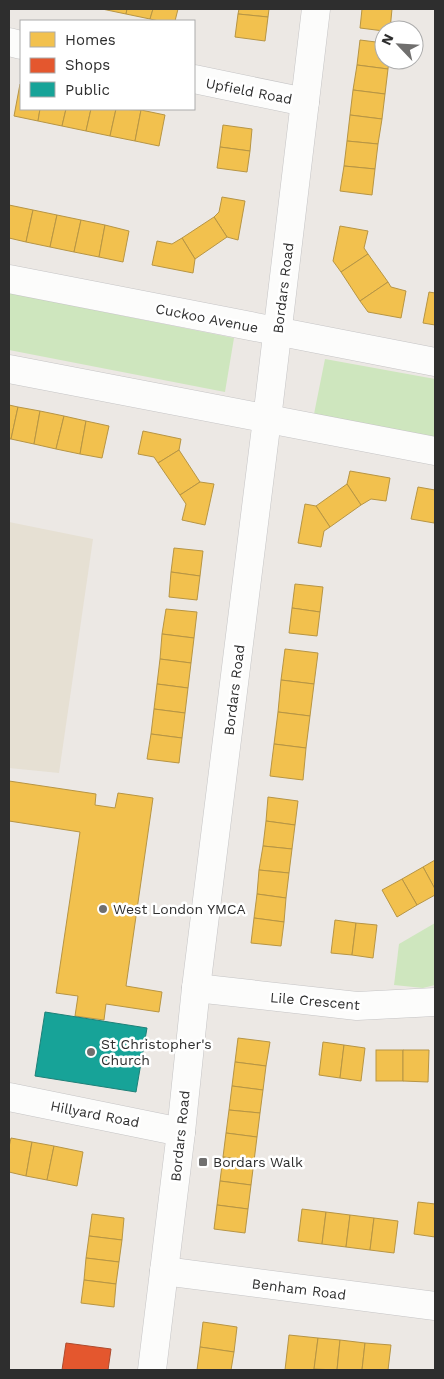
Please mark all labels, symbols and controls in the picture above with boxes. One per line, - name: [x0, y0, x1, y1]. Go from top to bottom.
- legend: [20, 20, 195, 110]
- north arrow: [374, 20, 424, 70]
- text: Homes: [65, 31, 116, 49]
- text: N: [378, 31, 397, 48]
- text: Shops: [65, 56, 110, 74]
- street label: Upfield Road: [204, 75, 294, 107]
- text: Public: [65, 81, 110, 99]
- street label: Bordars Road: [269, 242, 297, 334]
- street label: Cuckoo Avenue: [154, 300, 260, 336]
- street label: Bordars Road: [220, 644, 248, 736]
- place label: West London YMCA: [113, 901, 246, 917]
- marker: West London YMCA: [97, 903, 109, 915]
- street label: Lile Crescent: [269, 989, 361, 1013]
- place label: St Christopher's Church: [101, 1036, 212, 1068]
- marker: St Christopher's Church: [85, 1046, 97, 1058]
- street label: Bordars Road: [167, 1090, 193, 1182]
- street label: Hillyard Road: [49, 1098, 141, 1130]
- place label: Bordars Walk: [213, 1154, 303, 1170]
- marker: Bordars Walk: [197, 1156, 209, 1168]
- street label: Benham Road: [251, 1275, 347, 1303]

